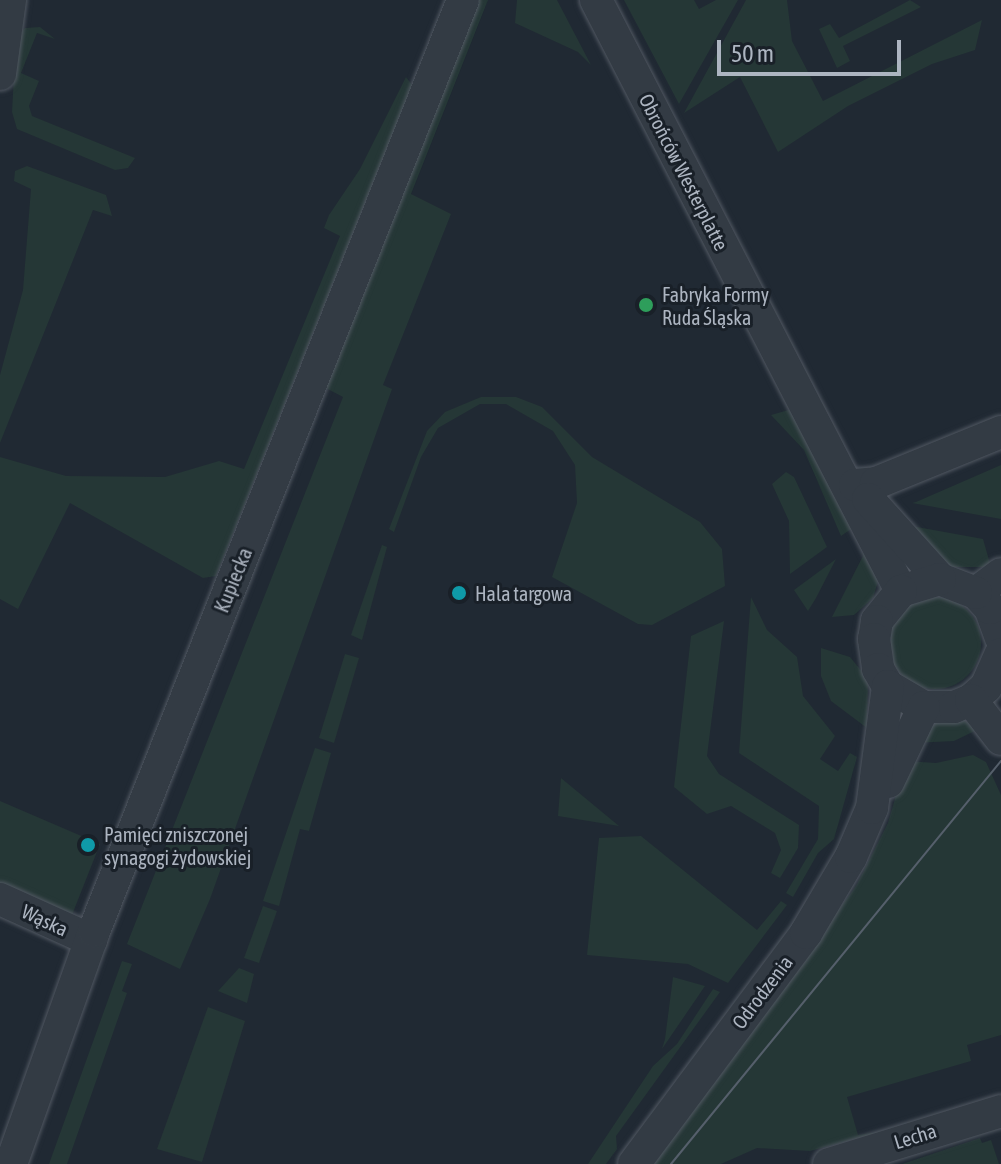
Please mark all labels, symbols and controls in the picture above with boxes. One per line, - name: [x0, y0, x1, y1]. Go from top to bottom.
- scale bar: [721, 24, 905, 74]
- text: 50 m: [731, 40, 774, 67]
- street label: Obrońców Westerplatte: [634, 90, 734, 254]
- place label: Fabryka Formy Ruda Śląska: [662, 282, 769, 329]
- marker: Fabryka Formy Ruda Śląska: [637, 296, 655, 314]
- street label: Kupiecka: [209, 544, 257, 616]
- place label: Hala targowa: [475, 581, 572, 605]
- marker: Hala targowa: [450, 584, 468, 602]
- place label: Pamięci zniszczonej synagogi żydowskiej: [104, 822, 251, 869]
- marker: Pamięci zniszczonej synagogi żydowskiej: [79, 836, 97, 854]
- street label: Wąska: [18, 899, 72, 941]
- street label: Odrodzenia: [727, 951, 797, 1033]
- street label: Lecha: [891, 1118, 939, 1154]

